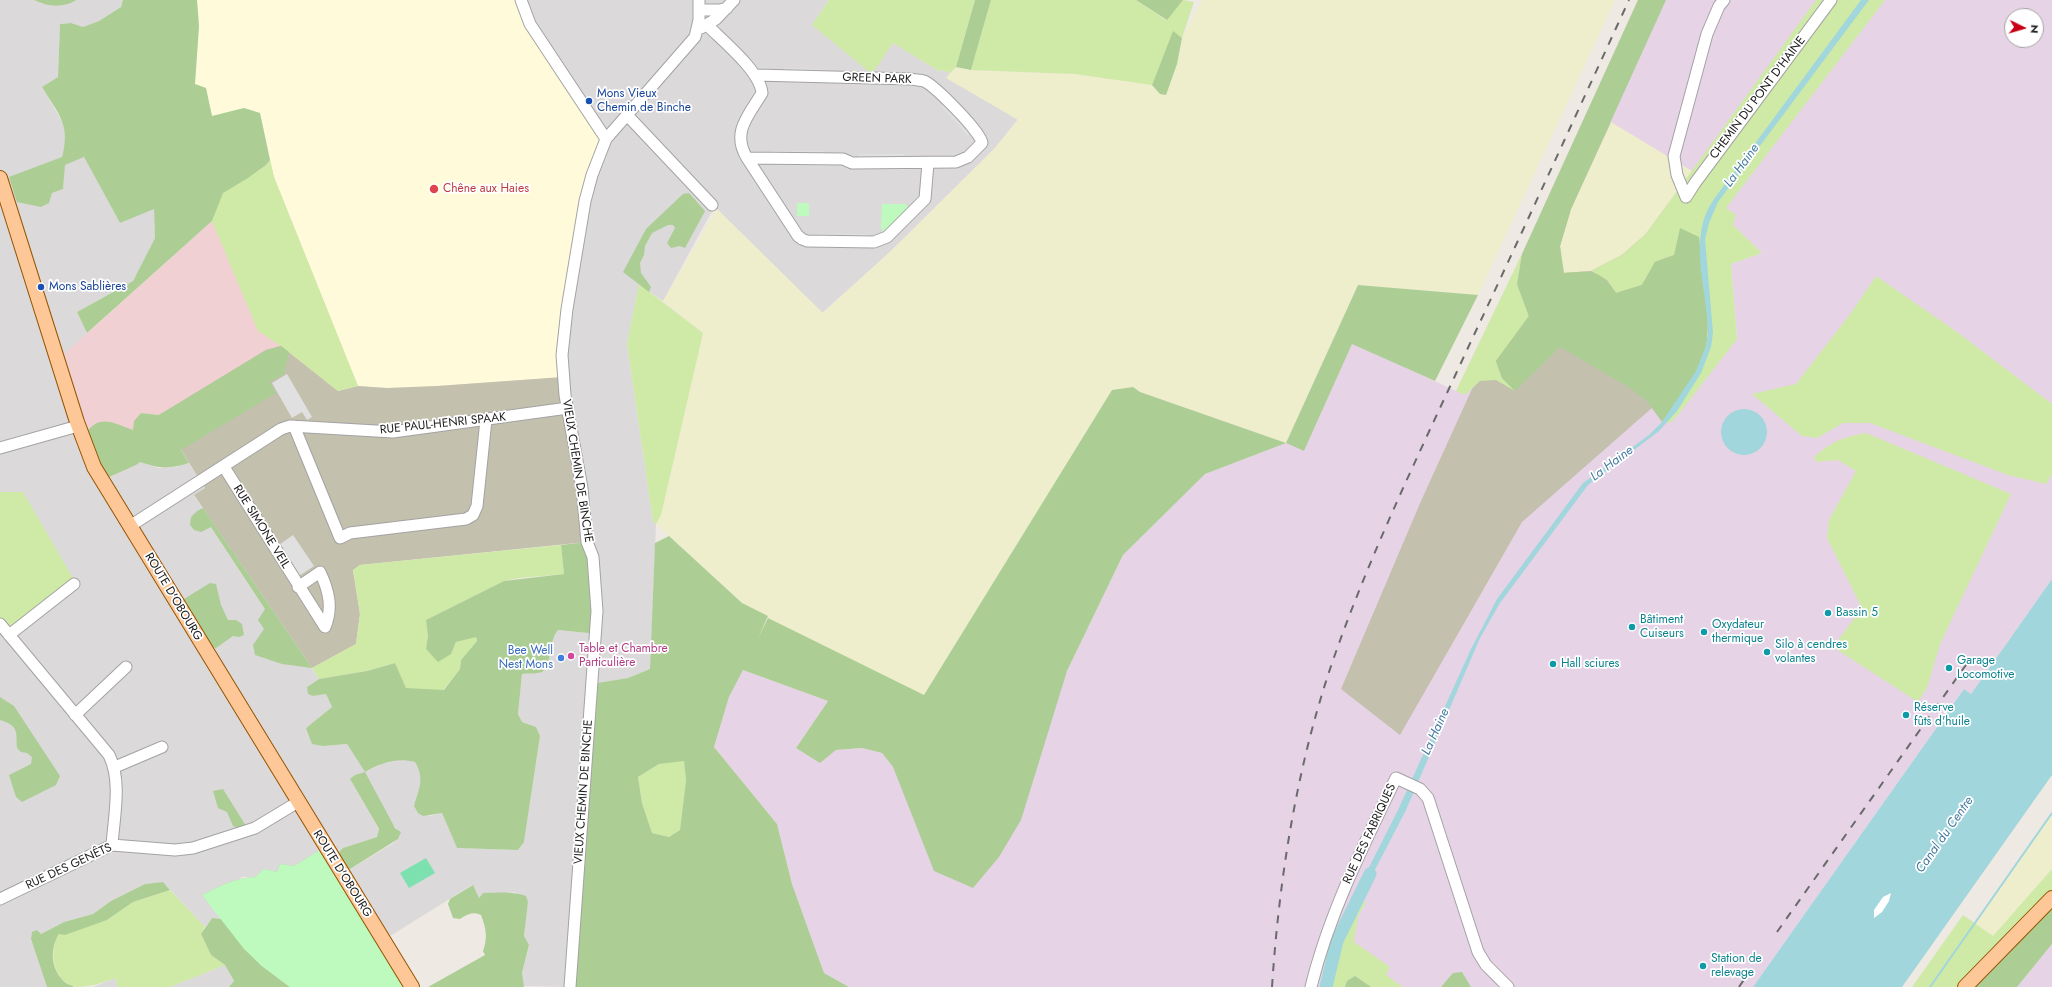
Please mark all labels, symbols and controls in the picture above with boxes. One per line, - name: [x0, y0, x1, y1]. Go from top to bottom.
- north arrow: [2004, 8, 2044, 48]
- text: N: [2027, 24, 2043, 34]
- street label: CHEMIN DU PONT D'HAINE: [1707, 34, 1809, 162]
- street label: GREEN PARK: [842, 71, 912, 87]
- place label: Mons Vieux Chemin de Binche: [597, 87, 691, 115]
- marker: Mons Vieux Chemin de Binche: [584, 96, 594, 106]
- water label: La Haine: [1721, 141, 1763, 191]
- place label: Chêne aux Haies: [443, 182, 529, 196]
- marker: Chêne aux Haies: [428, 183, 440, 195]
- place label: Mons Sablières: [49, 280, 126, 294]
- marker: Mons Sablières: [36, 282, 46, 292]
- street label: VIEUX CHEMIN DE BINCHE: [559, 398, 595, 544]
- street label: RUE PAUL-HENRI SPAAK: [379, 410, 507, 438]
- water label: La Haine: [1588, 443, 1636, 485]
- street label: RUE SIMONE VEIL: [230, 483, 292, 571]
- street label: ROUTE D'OBOURG: [141, 550, 205, 644]
- place label: Bassin 5: [1836, 606, 1878, 620]
- marker: Bassin 5: [1823, 608, 1833, 618]
- place label: Bâtiment Cuiseurs: [1640, 613, 1684, 641]
- place label: Oxydateur thermique: [1712, 618, 1764, 646]
- marker: Bâtiment Cuiseurs: [1627, 622, 1637, 632]
- marker: Oxydateur thermique: [1699, 627, 1709, 637]
- place label: Silo à cendres volantes: [1775, 638, 1847, 666]
- place label: Table et Chambre Particulière: [579, 642, 668, 670]
- place label: Bee Well Nest Mons: [499, 644, 553, 672]
- marker: Silo à cendres volantes: [1762, 647, 1772, 657]
- marker: Table et Chambre Particulière: [566, 651, 576, 661]
- marker: Bee Well Nest Mons: [556, 653, 566, 663]
- place label: Garage Locomotive: [1957, 654, 2014, 682]
- place label: Hall sciures: [1561, 657, 1619, 671]
- marker: Hall sciures: [1548, 659, 1558, 669]
- marker: Garage Locomotive: [1944, 663, 1954, 673]
- place label: Réserve fûts d'huile: [1914, 701, 1970, 729]
- water label: La Haine: [1419, 706, 1453, 758]
- marker: Réserve fûts d'huile: [1901, 710, 1911, 720]
- street label: VIEUX CHEMIN DE BINCHE: [572, 719, 596, 865]
- street label: RUE DES FABRIQUES: [1340, 782, 1400, 886]
- water label: Canal du Centre: [1913, 794, 1977, 876]
- street label: ROUTE D'OBOURG: [309, 828, 375, 920]
- street label: RUE DES GENÊTS: [24, 841, 114, 893]
- place label: Station de relevage: [1711, 952, 1762, 980]
- marker: Station de relevage: [1698, 961, 1708, 971]

